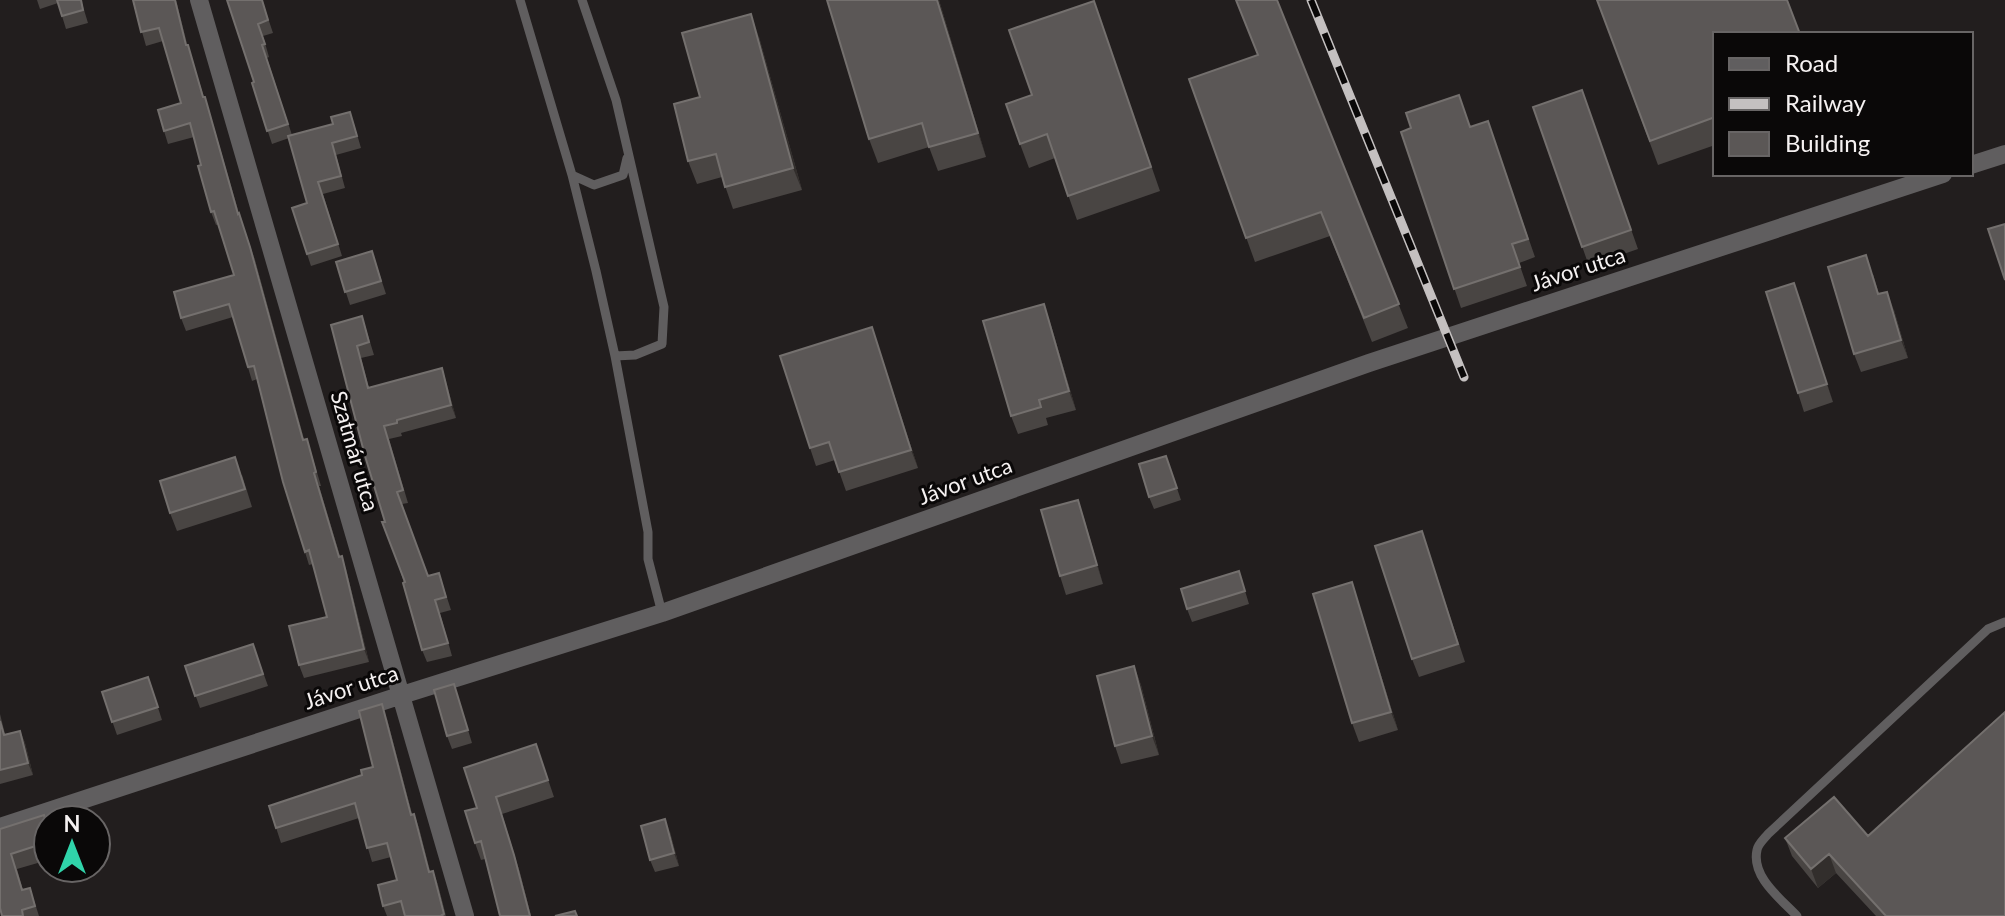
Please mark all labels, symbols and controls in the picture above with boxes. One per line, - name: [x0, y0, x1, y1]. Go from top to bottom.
- legend: [1713, 32, 1973, 176]
- text: Road: [1785, 48, 1838, 77]
- text: Railway: [1785, 88, 1867, 117]
- text: Building: [1785, 128, 1870, 157]
- street label: Jávor utca: [1527, 241, 1629, 296]
- street label: Szatmár utca: [325, 388, 386, 514]
- street label: Jávor utca: [914, 451, 1015, 510]
- street label: Jávor utca: [300, 659, 402, 714]
- north arrow: [32, 804, 112, 884]
- text: N: [64, 810, 80, 837]

